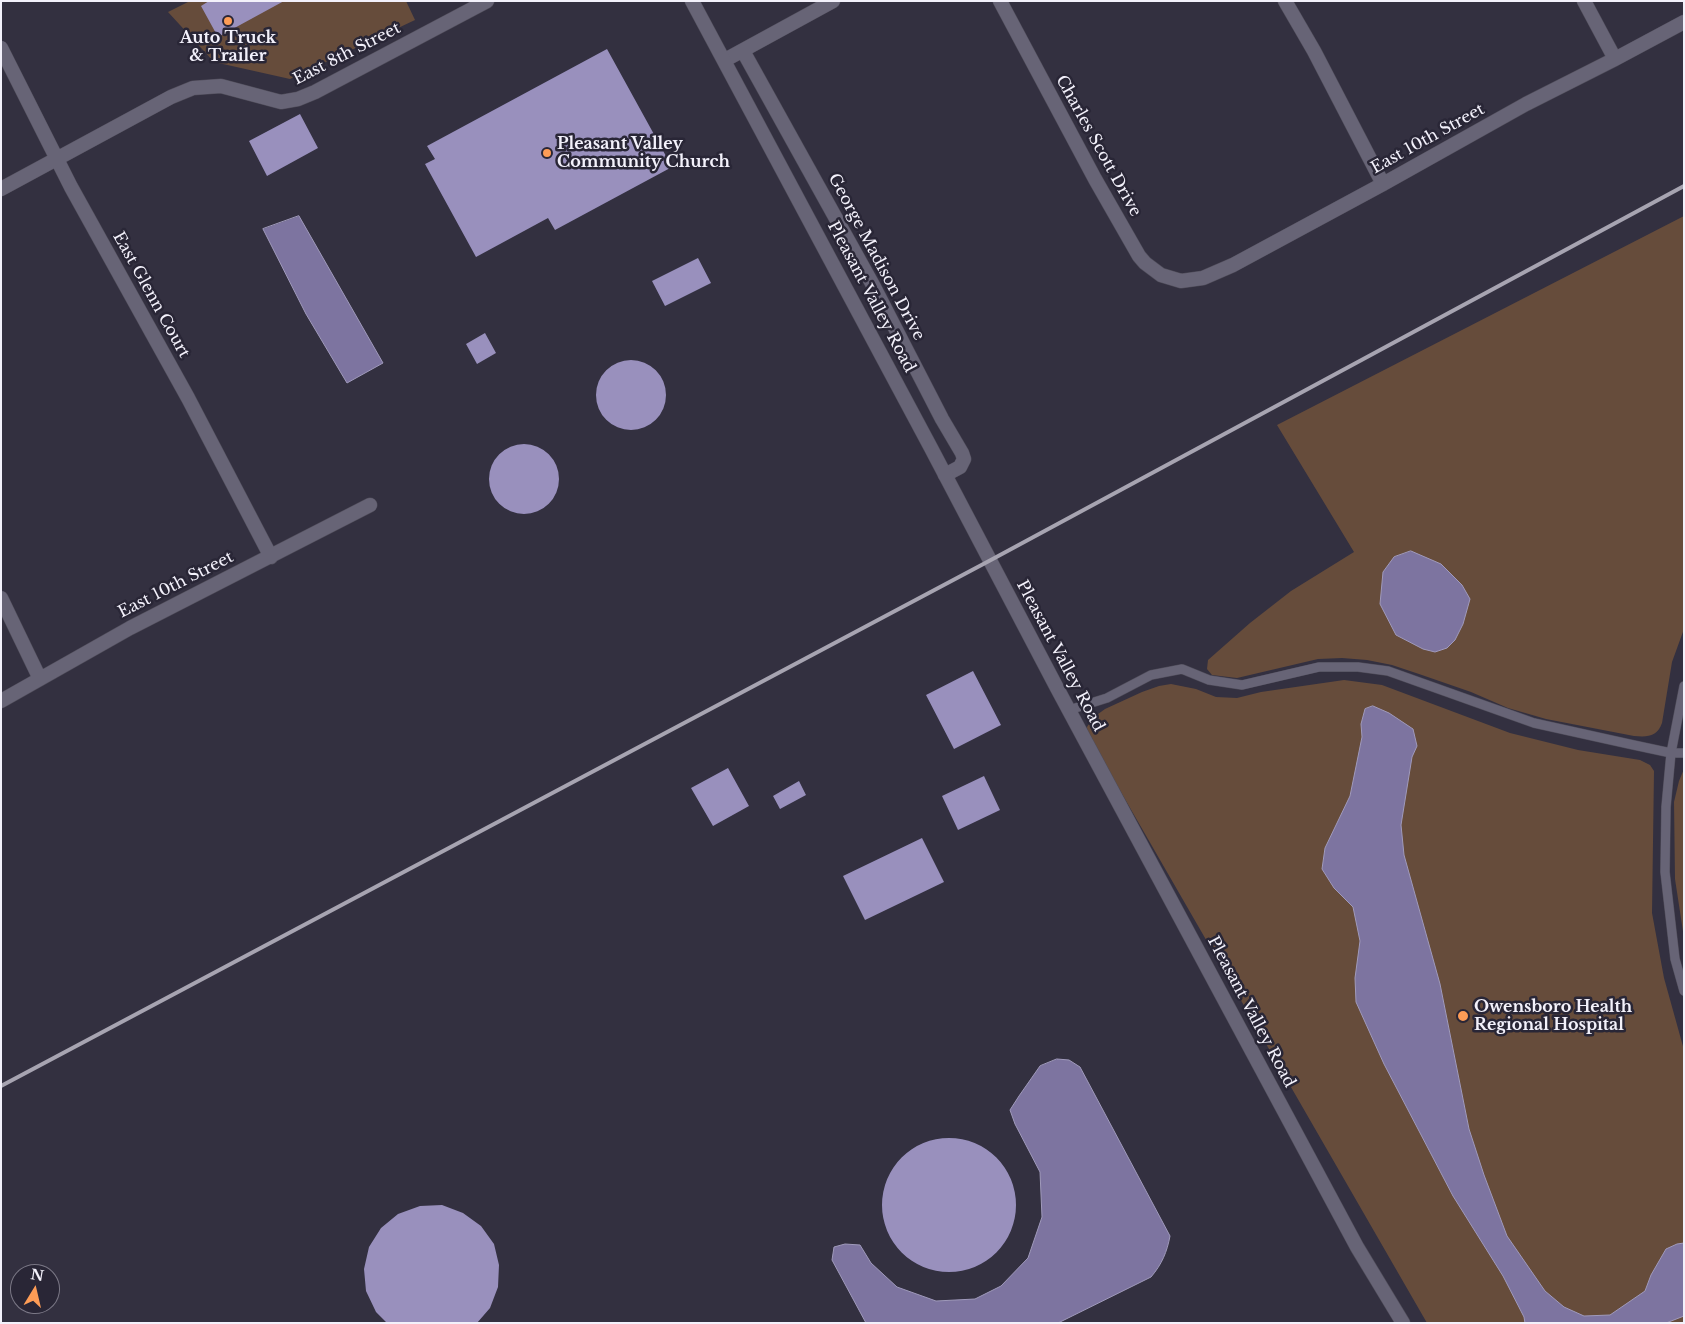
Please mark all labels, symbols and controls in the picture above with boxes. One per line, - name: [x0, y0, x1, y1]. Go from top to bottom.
- marker: Auto Truck & Trailer: [222, 15, 234, 27]
- street label: East 8th Street: [290, 19, 404, 89]
- place label: Auto Truck & Trailer: [180, 28, 276, 66]
- street label: Charles Scott Drive: [1051, 72, 1145, 220]
- street label: East 10th Street: [1368, 100, 1488, 178]
- place label: Pleasant Valley Community Church: [557, 134, 730, 172]
- marker: Pleasant Valley Community Church: [541, 147, 553, 159]
- street label: George Madison Drive: [824, 170, 928, 344]
- street label: Pleasant Valley Road: [823, 218, 919, 376]
- street label: East Glenn Court: [108, 229, 194, 361]
- street label: East 10th Street: [115, 548, 237, 622]
- street label: Pleasant Valley Road: [1012, 577, 1108, 735]
- street label: Pleasant Valley Road: [1203, 933, 1299, 1091]
- place label: Owensboro Health Regional Hospital: [1474, 997, 1632, 1035]
- marker: Owensboro Health Regional Hospital: [1456, 1009, 1470, 1023]
- north arrow: [10, 1264, 60, 1314]
- text: N: [29, 1265, 45, 1285]

